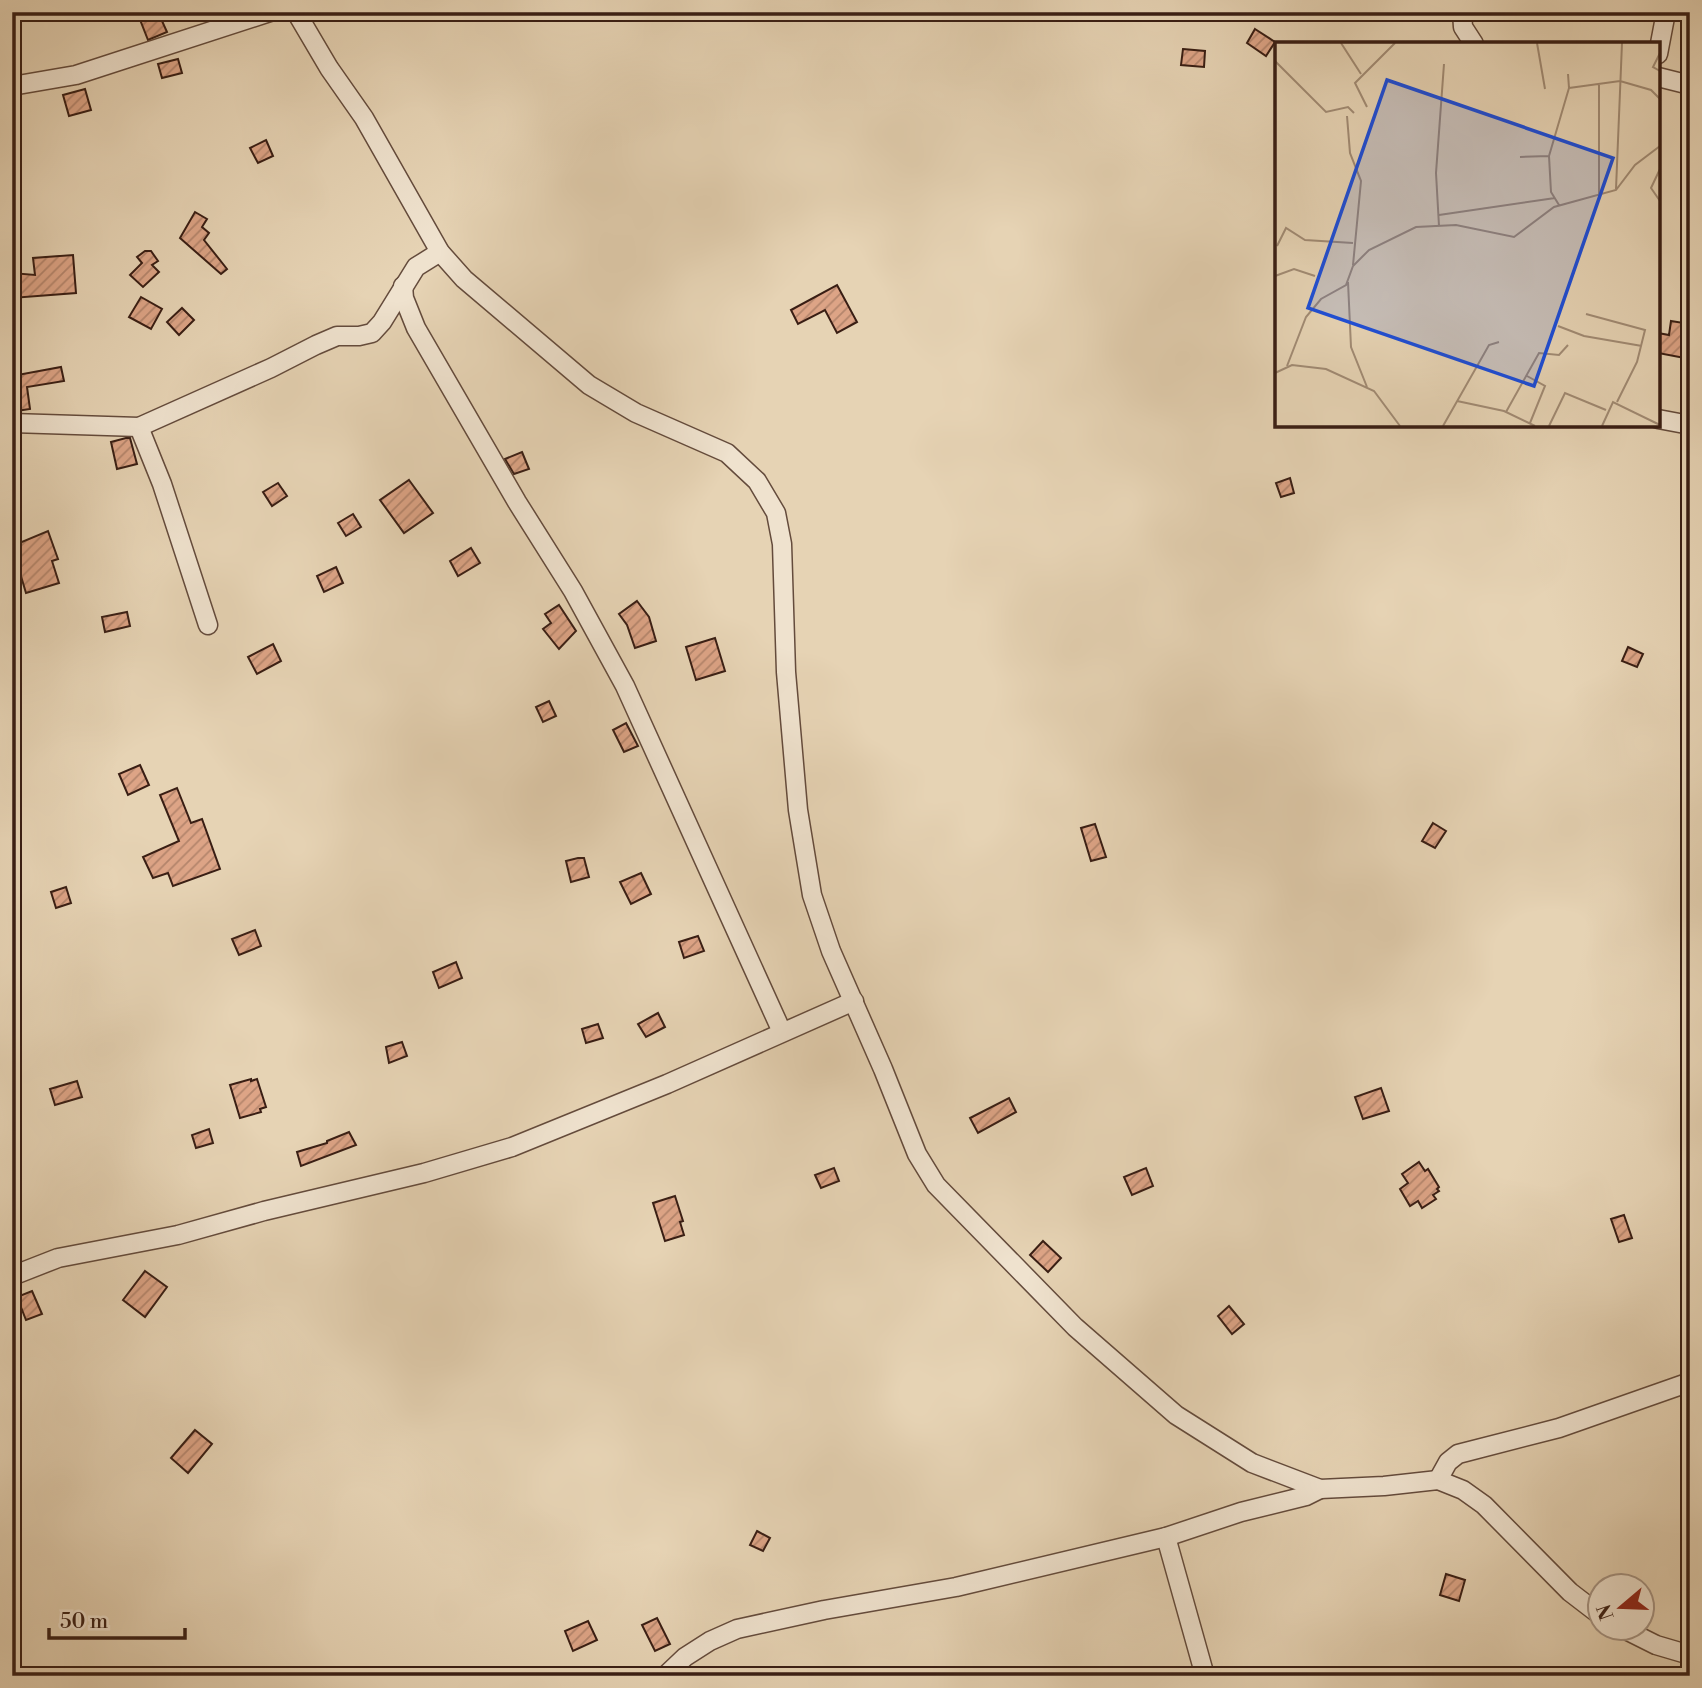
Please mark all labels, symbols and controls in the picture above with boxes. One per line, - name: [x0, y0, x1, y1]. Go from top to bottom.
- inset map: [1275, 42, 1660, 427]
- north arrow: [1586, 1572, 1656, 1642]
- scale bar: [49, 1597, 186, 1641]
- text: N: [1592, 1601, 1620, 1623]
- text: 50 m: [60, 1609, 108, 1635]

